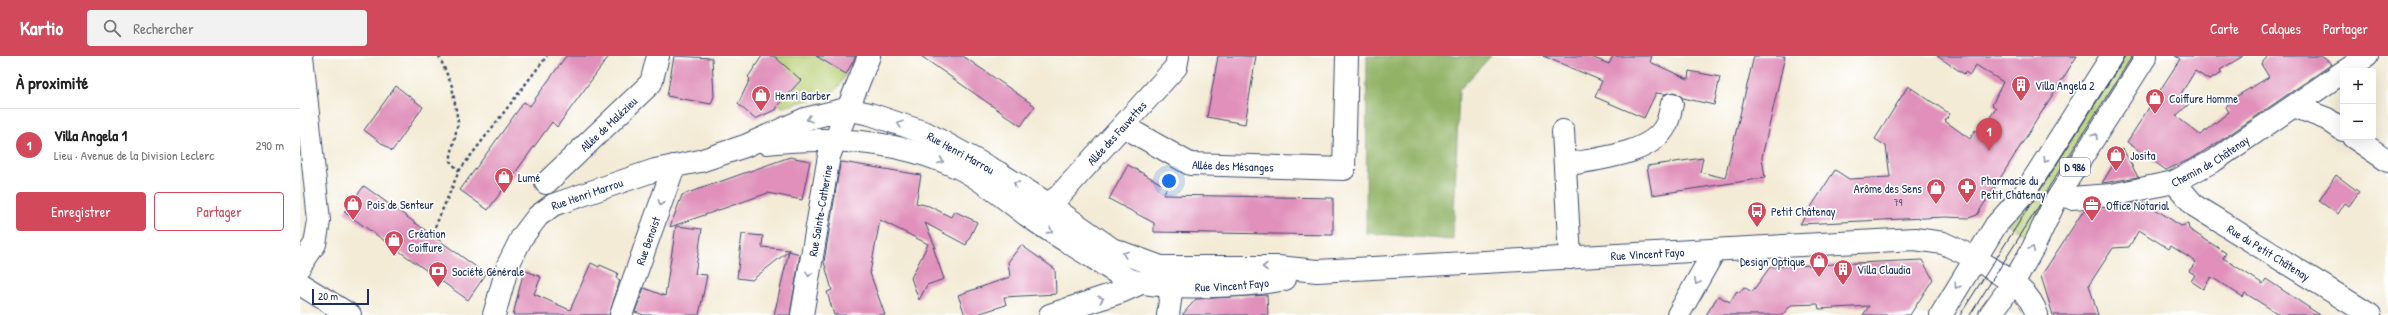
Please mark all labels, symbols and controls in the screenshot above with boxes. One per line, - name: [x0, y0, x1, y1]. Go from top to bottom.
- search box: [87, 10, 367, 46]
- text: Kartio: [20, 15, 63, 41]
- icon: search: [101, 17, 123, 39]
- text: Rechercher: [133, 18, 194, 39]
- text: Carte: [2210, 19, 2239, 38]
- text: Calques: [2261, 19, 2301, 38]
- text: Partager: [2323, 19, 2368, 38]
- map controls: [2340, 68, 2376, 140]
- button: +: [2340, 68, 2376, 104]
- text: À proximité: [16, 71, 88, 94]
- building icon: Villa Angela 2: [2010, 74, 2032, 102]
- place label: Villa Angela 2: [2035, 77, 2095, 94]
- shop icon: Henri Barber: [750, 84, 772, 112]
- place label: Henri Barber: [775, 87, 831, 104]
- shop icon: Coiffure Homme: [2144, 87, 2166, 115]
- place label: Coiffure Homme: [2169, 90, 2238, 107]
- street label: Allée de Malézieu: [576, 92, 641, 155]
- street label: Allée des Fauvettes: [1083, 97, 1150, 169]
- button: −: [2340, 104, 2376, 140]
- one-way arrow: [805, 114, 812, 123]
- pin: 1: [1976, 118, 2002, 151]
- one-way arrow: [897, 121, 904, 129]
- text: Villa Angela 1: [54, 125, 127, 146]
- street label: Rue Henri Marrou: [924, 127, 998, 178]
- street label: Chemin de Châtenay: [2168, 131, 2252, 191]
- one-way arrow: [2090, 133, 2098, 140]
- text: 1: [27, 136, 31, 154]
- text: 290 m: [255, 136, 284, 154]
- shop icon: Josita: [2105, 144, 2127, 172]
- text: Lieu · Avenue de la Division Leclerc: [54, 146, 214, 164]
- place label: Josita: [2130, 147, 2156, 164]
- one-way arrow: [938, 156, 945, 164]
- street label: Allée des Mésanges: [1192, 156, 1274, 175]
- one-way arrow: [2043, 156, 2050, 163]
- road number: D 986: [2060, 158, 2090, 176]
- street label: Rue Sainte-Catherine: [804, 163, 836, 258]
- shop icon: Lumé: [493, 166, 515, 194]
- place label: Lumé: [518, 169, 540, 186]
- your location: [1159, 171, 1179, 191]
- place label: Pharmacie du Petit Châtenay: [1981, 172, 2046, 203]
- street label: Rue Henri Marrou: [549, 173, 625, 214]
- pharmacy icon: Pharmacie du Petit Châtenay: [1956, 176, 1978, 204]
- shop icon: Arôme des Sens: [1925, 177, 1947, 205]
- place label: Arôme des Sens: [1854, 180, 1922, 197]
- one-way arrow: [1013, 181, 1020, 188]
- button: Enregistrer: [16, 192, 146, 231]
- button: Partager: [154, 192, 284, 231]
- shop icon: Pois de Senteur: [342, 193, 364, 221]
- office icon: Office Notarial: [2081, 194, 2103, 222]
- place label: Pois de Senteur: [367, 196, 434, 213]
- house number: 79: [1894, 196, 1903, 209]
- place label: Office Notarial: [2106, 197, 2170, 214]
- one-way arrow: [657, 199, 665, 206]
- bus stop icon: Petit Châtenay: [1746, 200, 1768, 228]
- place label: Petit Châtenay: [1771, 203, 1836, 220]
- street label: Rue Benoist: [631, 213, 664, 267]
- street label: Rue du Petit Châtenay: [2224, 220, 2314, 284]
- place label: Création Coiffure: [408, 225, 446, 256]
- one-way arrow: [1046, 226, 1053, 234]
- shop icon: Création Coiffure: [383, 229, 405, 257]
- street label: Rue Vincent Fayo: [1610, 243, 1685, 264]
- one-way arrow: [2027, 246, 2035, 253]
- one-way arrow: [1121, 250, 1128, 258]
- shop icon: Design Optique: [1808, 250, 1830, 278]
- place label: Design Optique: [1740, 253, 1805, 270]
- building icon: Villa Claudia: [1832, 258, 1854, 286]
- bank icon: Société Générale: [427, 260, 449, 288]
- place label: Villa Claudia: [1857, 261, 1911, 278]
- place label: Société Générale: [452, 263, 524, 280]
- one-way arrow: [1262, 263, 1268, 271]
- one-way arrow: [805, 271, 814, 277]
- street label: Rue Vincent Fayo: [1195, 273, 1270, 295]
- one-way arrow: [1694, 278, 1701, 285]
- one-way arrow: [1954, 282, 1962, 289]
- scale bar: [312, 287, 369, 306]
- text: 20 m: [318, 289, 338, 303]
- one-way arrow: [1097, 295, 1104, 303]

